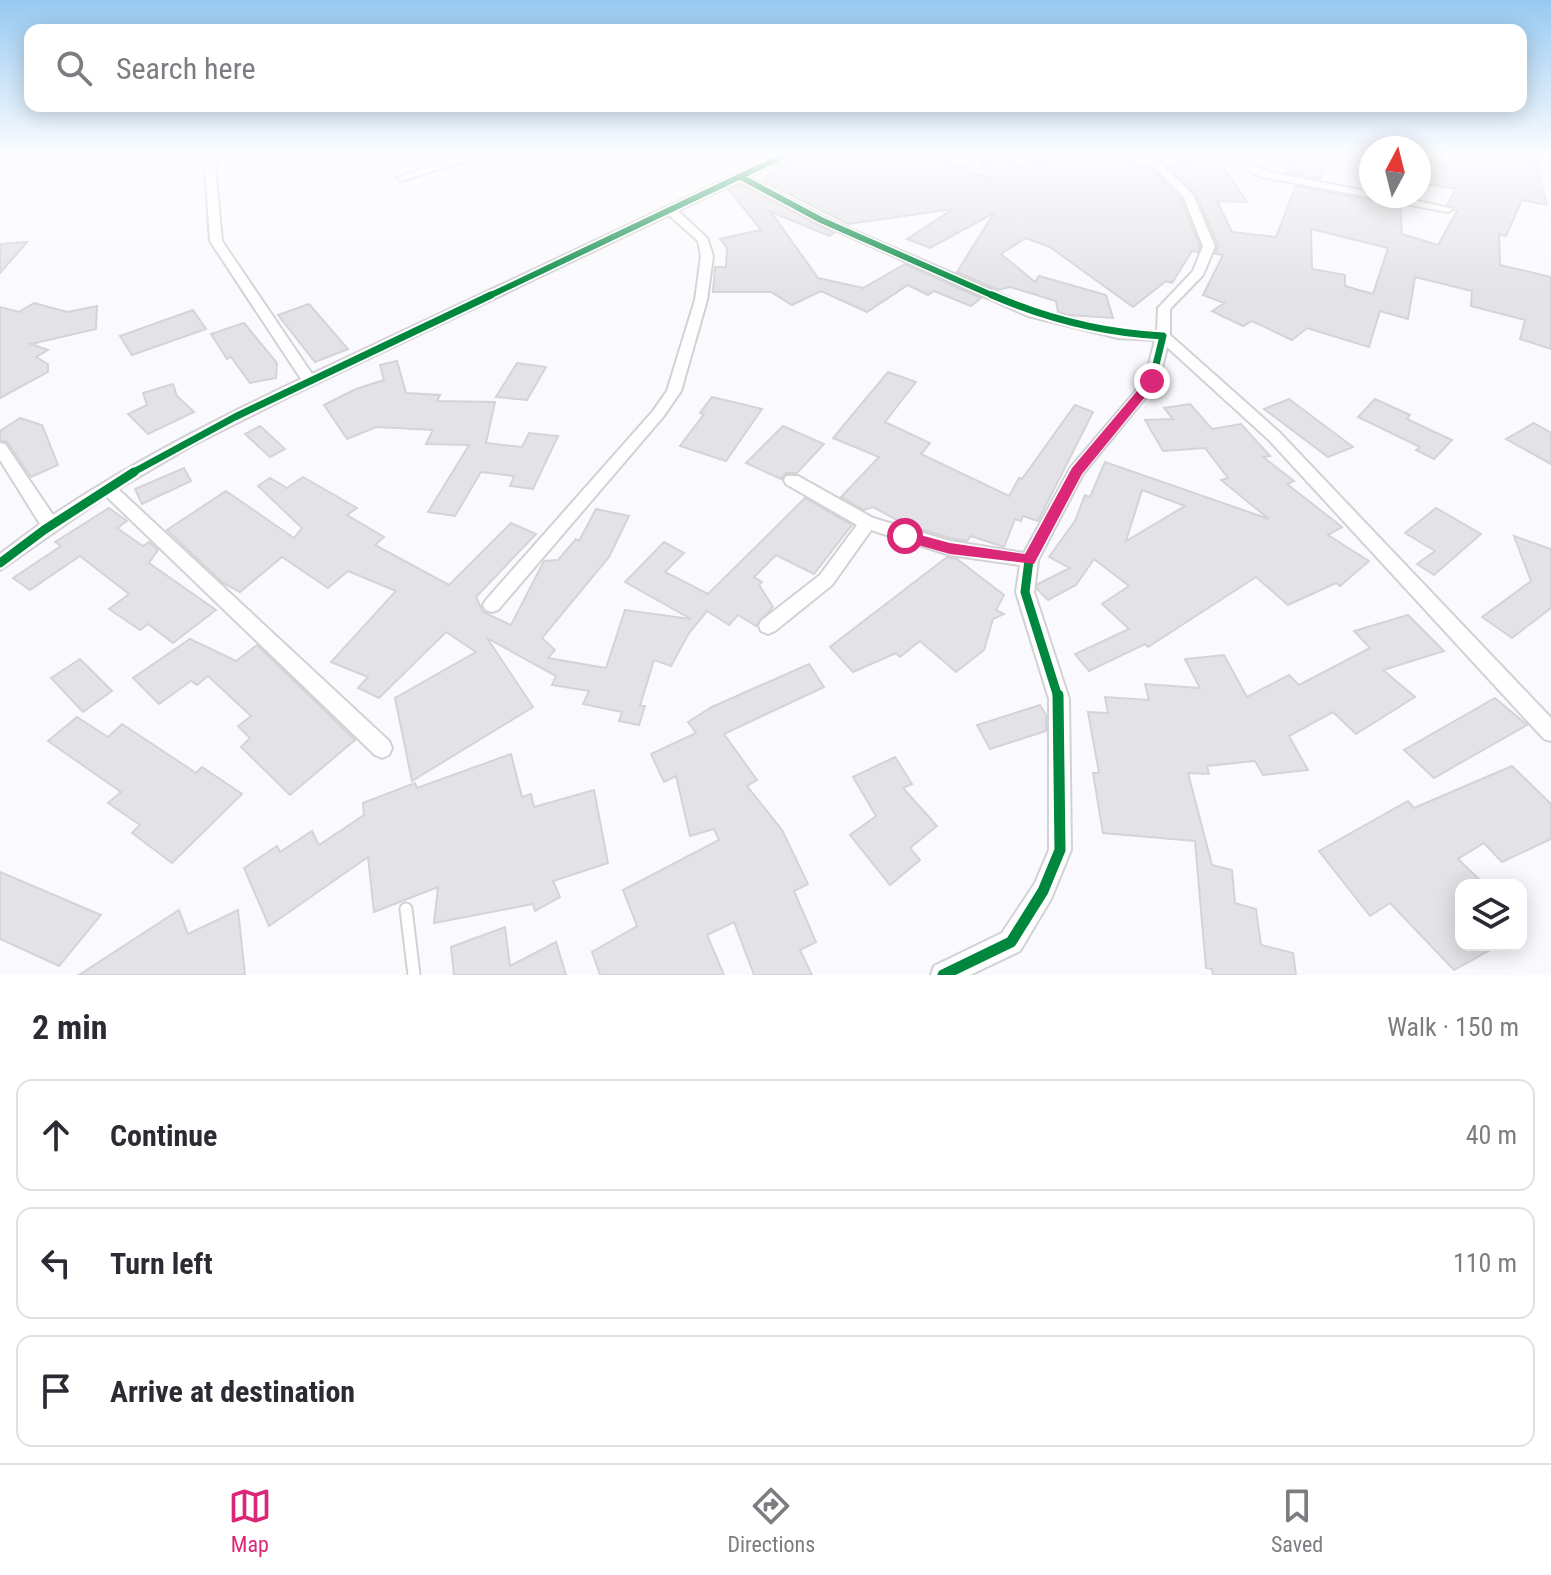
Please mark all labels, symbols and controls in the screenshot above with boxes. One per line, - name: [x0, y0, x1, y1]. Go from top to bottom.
- search box: [24, 24, 1527, 112]
- icon: search: [52, 46, 96, 90]
- text: Search here: [116, 51, 256, 86]
- north arrow: [1359, 136, 1431, 208]
- route end: [1134, 363, 1170, 399]
- route start: [887, 518, 923, 554]
- map controls: [1455, 879, 1527, 951]
- button: layers: [1455, 879, 1527, 951]
- text: 2 min: [32, 1007, 108, 1047]
- text: Walk · 150 m: [1387, 1012, 1519, 1042]
- icon: ahead: [34, 1113, 78, 1157]
- text: Continue: [110, 1118, 217, 1153]
- text: 40 m: [1466, 1120, 1517, 1150]
- icon: left: [34, 1241, 78, 1285]
- text: Turn left: [110, 1246, 213, 1281]
- text: 110 m: [1453, 1248, 1517, 1278]
- icon: arrive: [34, 1369, 78, 1413]
- text: Arrive at destination: [110, 1374, 355, 1409]
- tab: Map: [228, 1484, 272, 1557]
- tab: Directions: [727, 1484, 815, 1557]
- tab: Saved: [1271, 1484, 1323, 1557]

